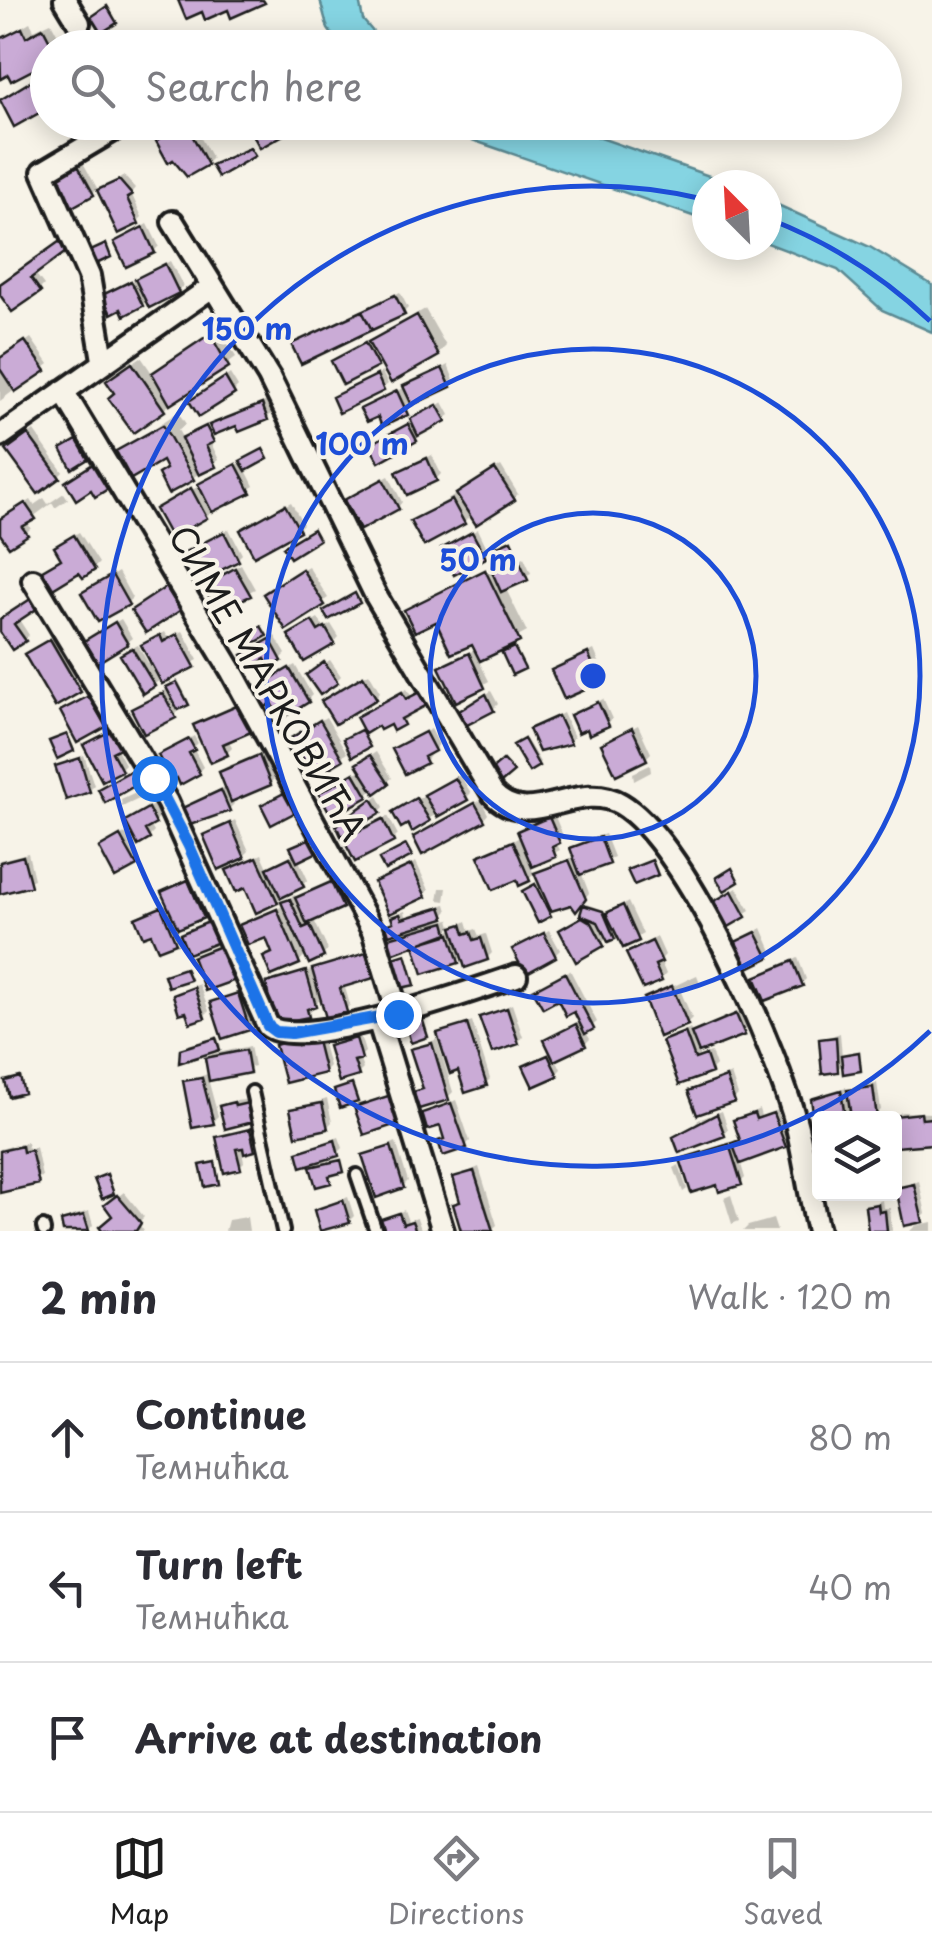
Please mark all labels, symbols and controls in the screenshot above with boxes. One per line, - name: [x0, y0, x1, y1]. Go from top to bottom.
- search box: [30, 30, 902, 140]
- text: Search here: [145, 57, 362, 114]
- icon: search: [65, 58, 120, 113]
- north arrow: [692, 170, 782, 260]
- text: 150 m: [202, 305, 292, 350]
- text: 100 m: [315, 420, 409, 465]
- street label: СИМЕ МАРКОВИЋА: [157, 514, 381, 850]
- text: 50 m: [439, 536, 517, 581]
- centre of rings: [575, 658, 611, 694]
- route start: [132, 756, 178, 802]
- route end: [376, 992, 422, 1038]
- map controls: [812, 1111, 902, 1201]
- button: layers: [812, 1111, 902, 1201]
- text: 2 min: [40, 1265, 157, 1328]
- text: Walk · 120 m: [688, 1272, 892, 1320]
- text: Continue: [135, 1385, 306, 1442]
- icon: ahead: [40, 1410, 95, 1465]
- text: 80 m: [808, 1413, 892, 1461]
- text: Темнићка: [135, 1442, 289, 1490]
- text: Turn left: [135, 1535, 303, 1592]
- icon: left: [40, 1560, 95, 1615]
- text: 40 m: [808, 1563, 892, 1611]
- text: Темнићка: [135, 1592, 289, 1640]
- text: Arrive at destination: [135, 1709, 543, 1766]
- icon: arrive: [40, 1710, 95, 1765]
- tab: Map: [109, 1831, 169, 1934]
- tab: Directions: [388, 1831, 524, 1934]
- tab: Saved: [743, 1831, 823, 1934]

